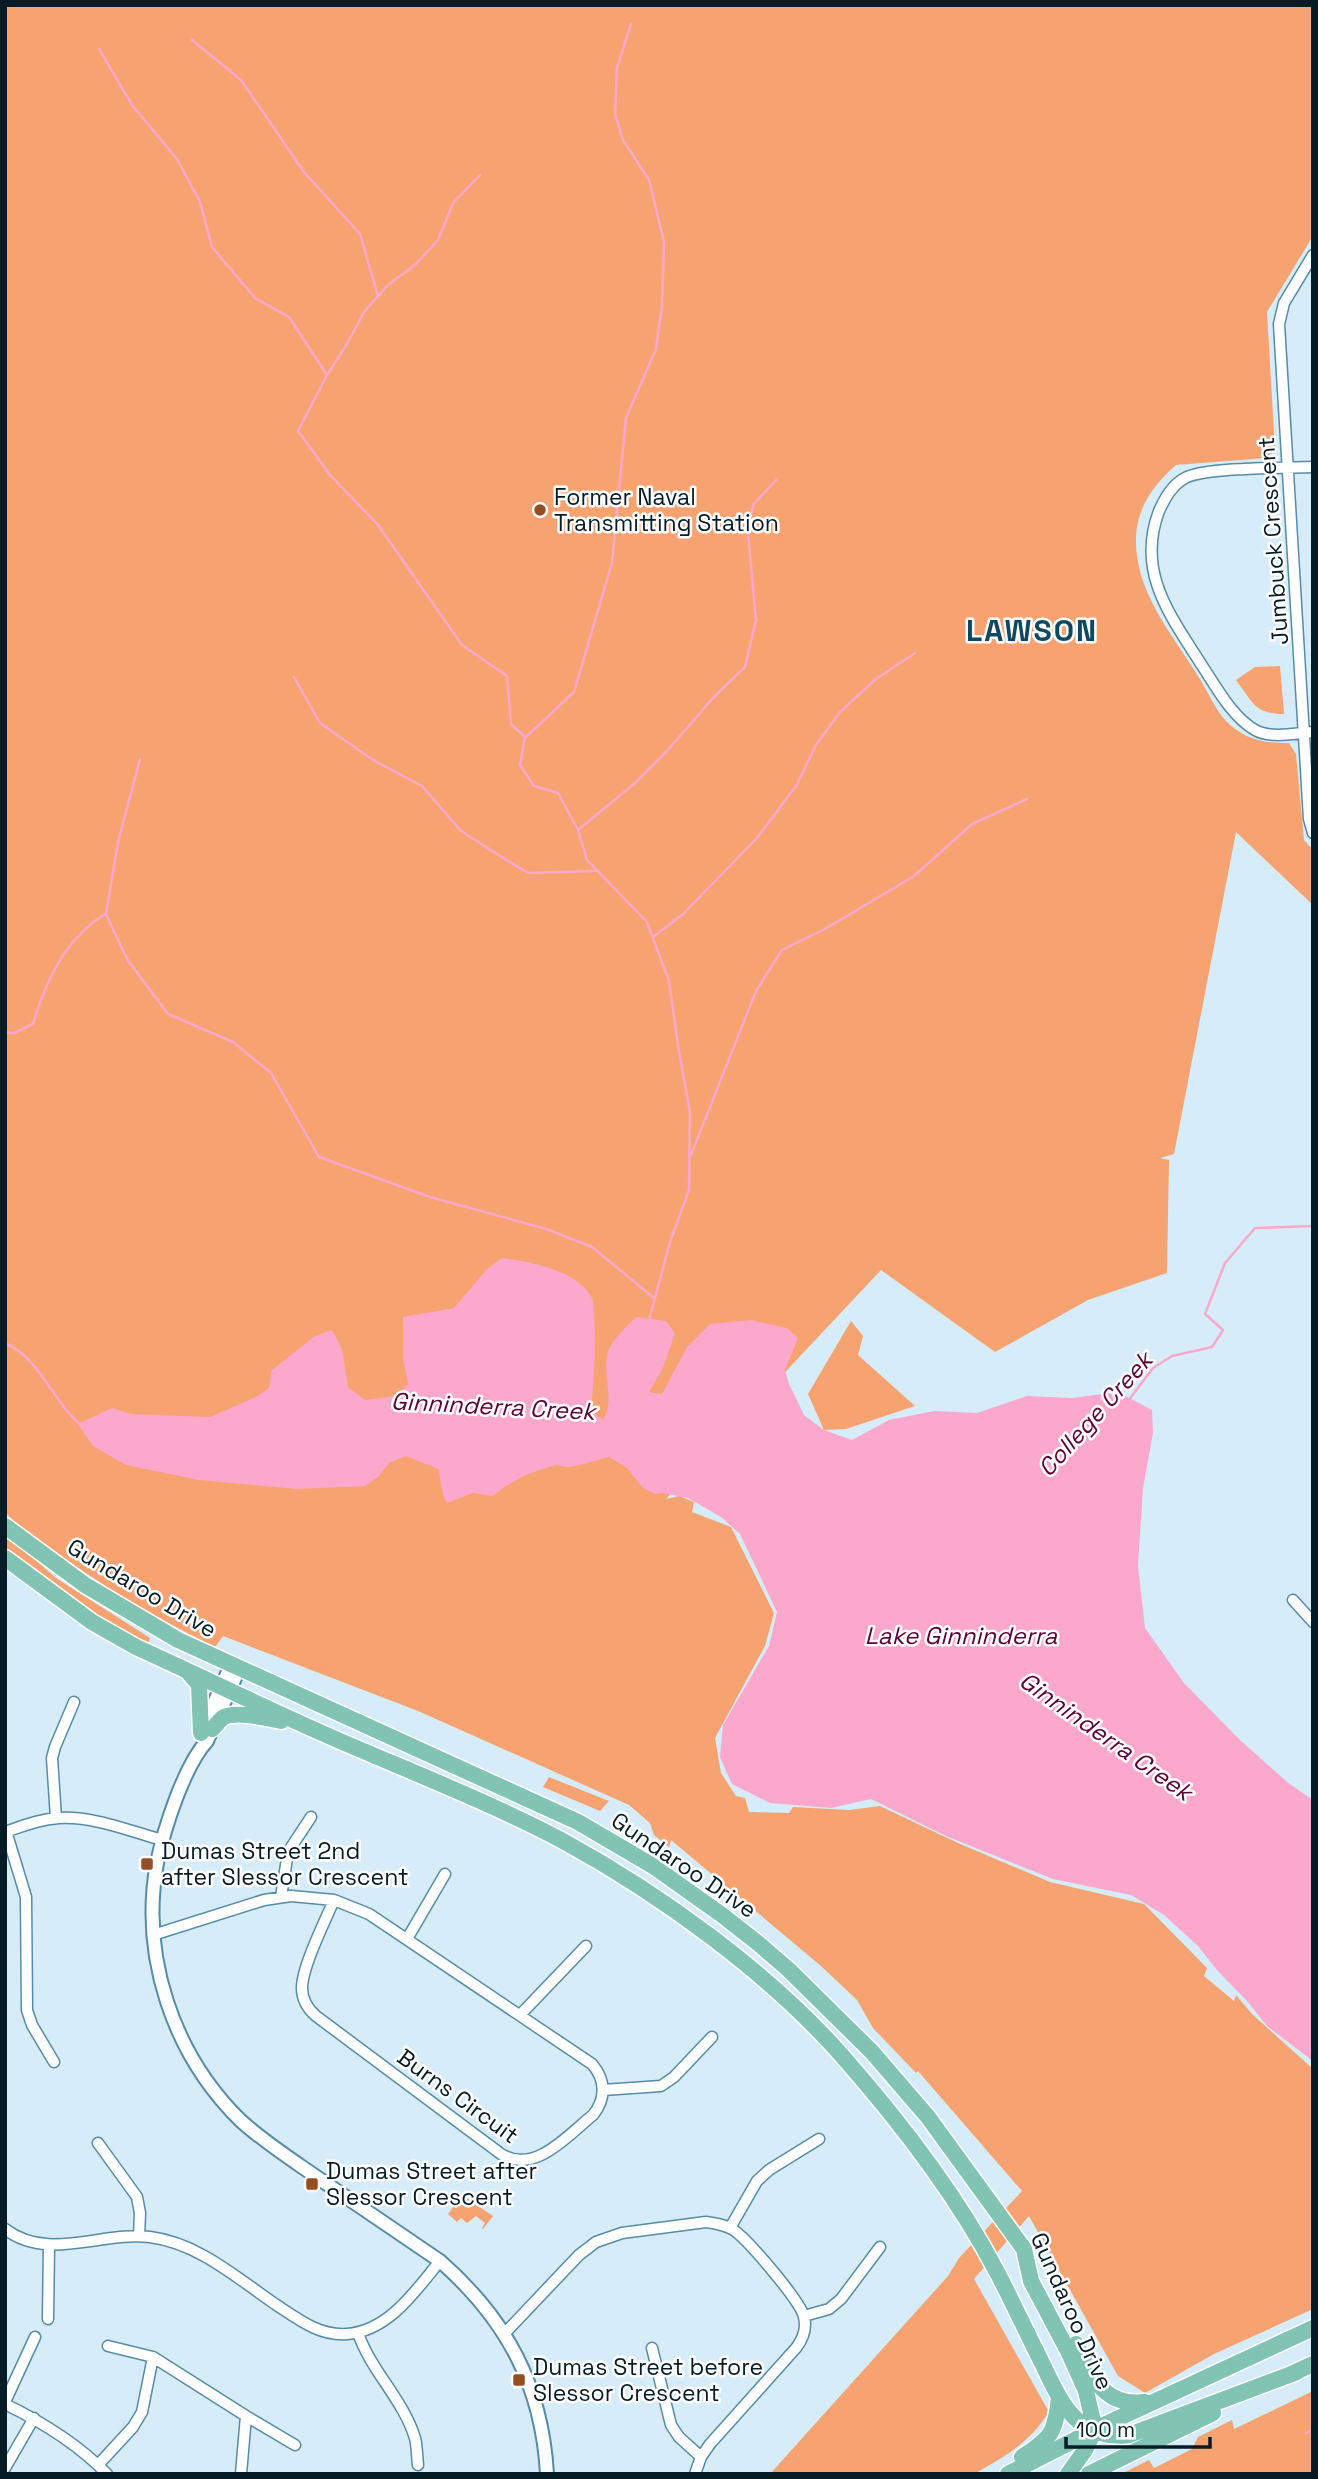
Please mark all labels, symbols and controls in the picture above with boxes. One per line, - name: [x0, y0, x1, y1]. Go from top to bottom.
- street label: Jumbuck Crescent: [1251, 436, 1295, 646]
- place label: Former Naval Transmitting Station: [554, 482, 779, 538]
- marker: Former Naval Transmitting Station: [532, 502, 548, 518]
- district label: LAWSON: [966, 611, 1098, 650]
- water label: College Creek: [1031, 1343, 1161, 1483]
- water label: Ginninderra Creek: [390, 1385, 599, 1427]
- street label: Gundaroo Drive: [62, 1532, 222, 1644]
- water label: Lake Ginninderra: [865, 1620, 1057, 1651]
- water label: Ginninderra Creek: [1013, 1665, 1201, 1809]
- street label: Gundaroo Drive: [606, 1805, 762, 1925]
- place label: Dumas Street 2nd after Slessor Crescent: [161, 1836, 409, 1892]
- marker: Dumas Street 2nd after Slessor Crescent: [139, 1856, 155, 1872]
- street label: Burns Circuit: [391, 2042, 525, 2150]
- place label: Dumas Street after Slessor Crescent: [326, 2156, 537, 2212]
- marker: Dumas Street after Slessor Crescent: [304, 2176, 320, 2192]
- street label: Gundaroo Drive: [1024, 2228, 1120, 2394]
- place label: Dumas Street before Slessor Crescent: [533, 2352, 763, 2408]
- marker: Dumas Street before Slessor Crescent: [511, 2372, 527, 2388]
- scale bar: [1066, 2406, 1210, 2450]
- text: 100 m: [1076, 2416, 1135, 2443]

